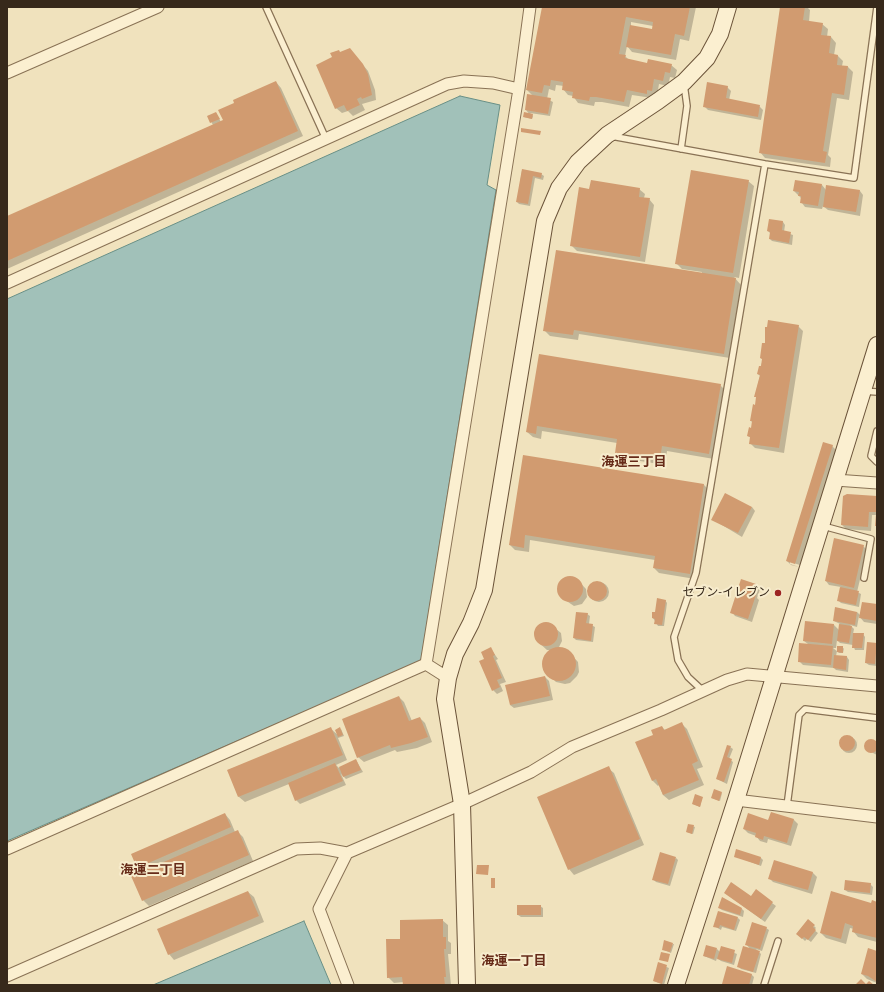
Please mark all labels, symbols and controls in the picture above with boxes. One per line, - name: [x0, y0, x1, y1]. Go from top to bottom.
- district label: 海運三丁目: [602, 455, 666, 471]
- place label: セブン-イレブン: [682, 586, 770, 600]
- marker: セブン-イレブン: [773, 588, 783, 598]
- district label: 海運二丁目: [121, 863, 185, 879]
- district label: 海運一丁目: [482, 954, 546, 970]

